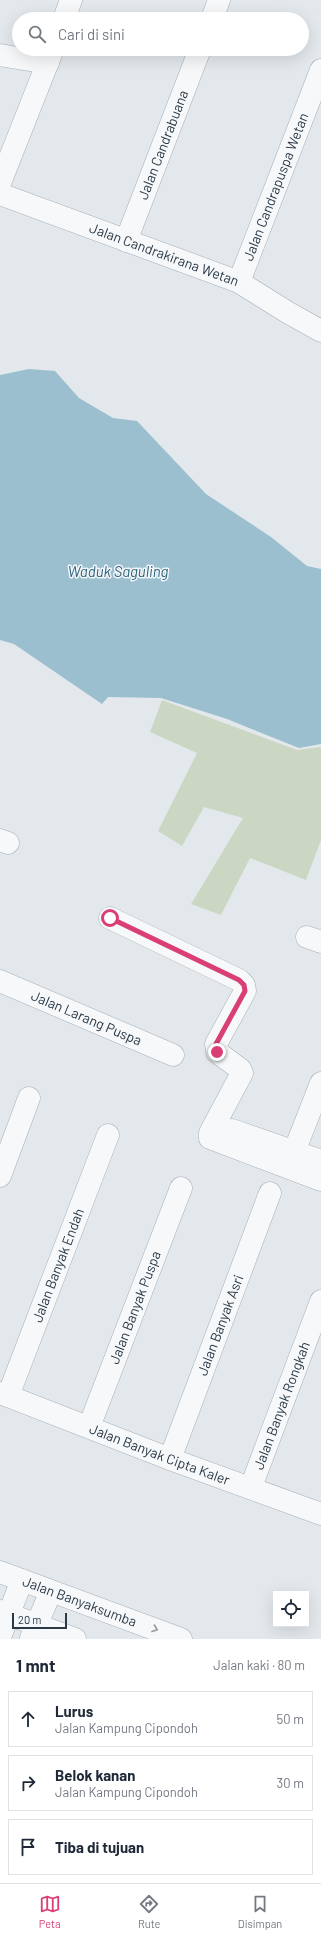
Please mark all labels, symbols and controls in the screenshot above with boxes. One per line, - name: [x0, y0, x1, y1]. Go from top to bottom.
- search box: [12, 12, 309, 56]
- icon: search: [26, 23, 48, 45]
- text: Cari di sini: [58, 25, 125, 43]
- street label: Jalan Candrabuana: [134, 88, 191, 202]
- street label: Jalan Candrapuspa Wetan: [239, 110, 312, 263]
- street label: Jalan Candrakirana Wetan: [87, 219, 241, 289]
- water label: Waduk Saguling: [68, 562, 169, 580]
- route start: [101, 909, 119, 927]
- street label: Jalan Larang Puspa: [29, 986, 144, 1049]
- route end: [208, 1043, 226, 1061]
- street label: Jalan Banyak Endah: [28, 1206, 87, 1325]
- street label: Jalan Banyak Puspa: [105, 1248, 164, 1366]
- street label: Jalan Banyak Asri: [193, 1272, 247, 1378]
- street label: Jalan Banyak Rongkah: [249, 1339, 313, 1472]
- street label: Jalan Banyak Cipta Kaler: [87, 1420, 232, 1488]
- street label: Jalan Banyaksumba: [21, 1572, 139, 1630]
- map controls: [273, 1591, 309, 1627]
- button: locate: [273, 1591, 309, 1627]
- scale bar: [12, 1611, 67, 1630]
- text: 20 m: [18, 1613, 41, 1626]
- one-way arrow: [151, 1625, 158, 1633]
- text: 1 mnt: [16, 1655, 55, 1675]
- text: Jalan kaki · 80 m: [213, 1657, 305, 1673]
- text: Lurus: [55, 1702, 93, 1720]
- icon: ahead: [17, 1708, 39, 1730]
- text: 50 m: [277, 1711, 304, 1727]
- text: Jalan Kampung Cipondoh: [55, 1720, 198, 1736]
- text: Belok kanan: [55, 1766, 135, 1784]
- icon: right: [17, 1772, 39, 1794]
- text: 30 m: [277, 1775, 304, 1791]
- text: Jalan Kampung Cipondoh: [55, 1784, 198, 1800]
- icon: arrive: [17, 1836, 39, 1858]
- text: Tiba di tujuan: [55, 1838, 144, 1856]
- tab: Peta: [39, 1893, 61, 1930]
- tab: Rute: [138, 1893, 160, 1930]
- tab: Disimpan: [238, 1893, 282, 1930]

